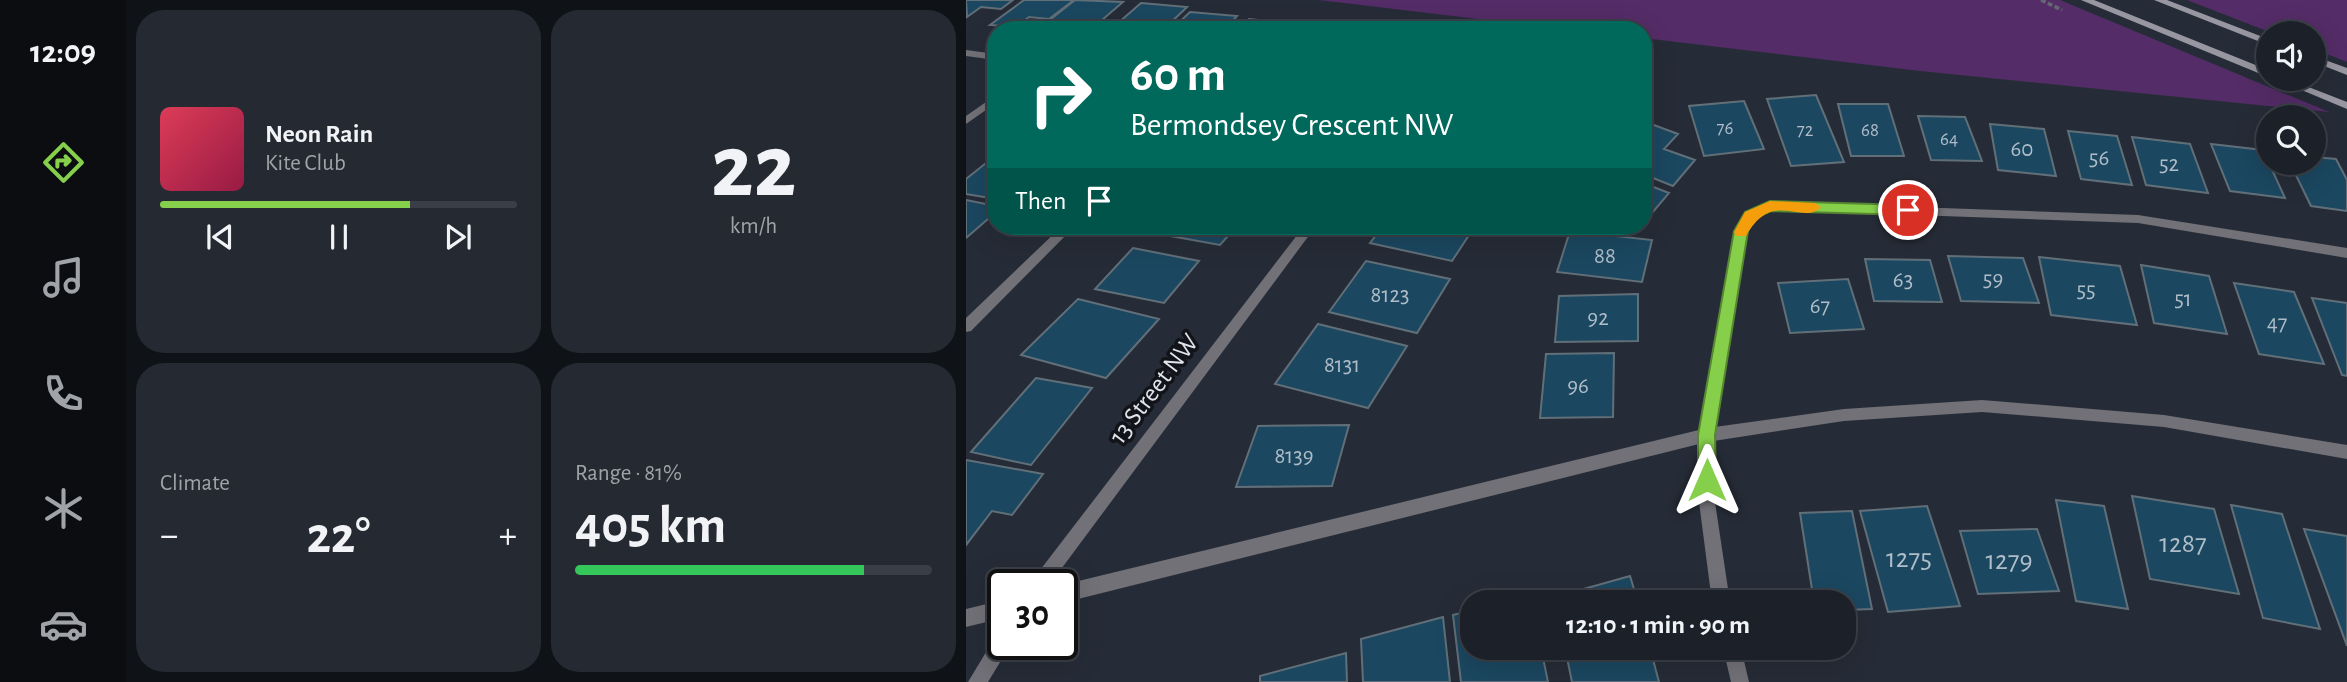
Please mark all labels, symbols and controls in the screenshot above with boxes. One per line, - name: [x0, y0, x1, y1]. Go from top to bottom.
- map controls: [2256, 21, 2326, 175]
- button: sound: [2256, 21, 2326, 91]
- text: 12:09: [30, 36, 96, 68]
- icon: right: [1015, 49, 1106, 140]
- text: 60 m: [1130, 51, 1226, 100]
- button: search: [2256, 105, 2326, 175]
- text: Bermondsey Crescent NW: [1130, 109, 1453, 141]
- house number: 76: [1717, 119, 1733, 138]
- text: Neon Rain: [265, 121, 373, 147]
- house number: 72: [1797, 121, 1814, 140]
- house number: 68: [1861, 121, 1879, 140]
- text: 22: [711, 122, 796, 213]
- house number: 64: [1940, 130, 1958, 149]
- icon: directions: [39, 138, 88, 187]
- house number: 60: [2011, 138, 2033, 161]
- house number: 56: [2089, 147, 2109, 170]
- text: Kite Club: [265, 152, 346, 175]
- house number: 52: [2159, 153, 2179, 176]
- pin: [1878, 180, 1938, 240]
- icon: arrive: [1080, 182, 1118, 220]
- text: Then: [1015, 188, 1066, 214]
- icon: arrive: [1889, 191, 1927, 229]
- text: km/h: [730, 215, 777, 238]
- icon: previous: [201, 218, 239, 256]
- icon: pause: [320, 218, 358, 256]
- icon: next: [439, 218, 477, 256]
- house number: 88: [1594, 245, 1616, 268]
- icon: music: [39, 253, 88, 302]
- house number: 59: [1983, 268, 2003, 291]
- house number: 63: [1893, 269, 1913, 292]
- house number: 55: [2076, 279, 2096, 302]
- house number: 8123: [1371, 284, 1409, 307]
- house number: 51: [2174, 288, 2192, 311]
- house number: 67: [1810, 295, 1830, 318]
- house number: 92: [1587, 307, 1609, 330]
- house number: 47: [2267, 312, 2287, 335]
- street label: 13 Street NW: [1105, 329, 1204, 449]
- house number: 8131: [1324, 354, 1360, 377]
- icon: phone: [39, 369, 88, 418]
- house number: 96: [1567, 375, 1589, 398]
- position arrow: [1670, 443, 1744, 517]
- house number: 8139: [1274, 445, 1314, 468]
- text: Range · 81%: [575, 462, 682, 485]
- text: Climate: [160, 472, 230, 495]
- icon: climate: [39, 484, 88, 533]
- text: 405 km: [575, 500, 726, 552]
- text: 22°: [306, 510, 371, 562]
- text: −: [160, 517, 178, 555]
- text: +: [499, 517, 517, 555]
- house number: 1287: [2159, 530, 2207, 558]
- house number: 1275: [1886, 545, 1932, 573]
- house number: 1279: [1985, 547, 2033, 575]
- speed limit sign: 30: [987, 569, 1078, 660]
- icon: car: [39, 600, 88, 649]
- text: 12:10 · 1 min · 90 m: [1566, 612, 1750, 638]

